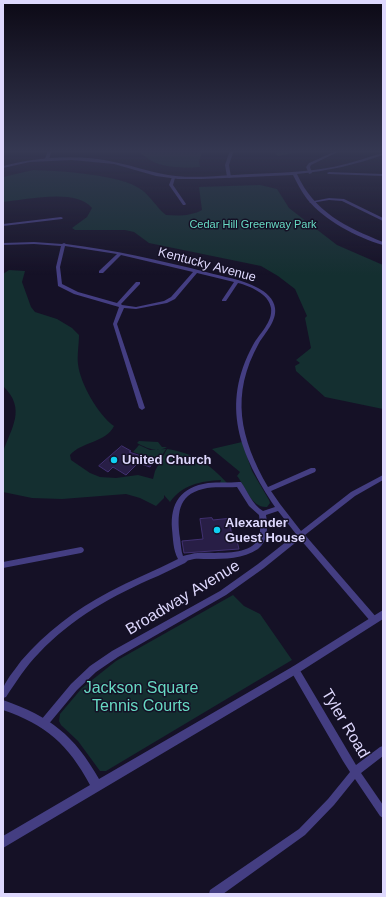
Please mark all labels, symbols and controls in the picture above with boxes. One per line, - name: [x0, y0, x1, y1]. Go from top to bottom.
- park label: Cedar Hill Greenway Park: [189, 218, 317, 232]
- street label: Kentucky Avenue: [156, 244, 258, 286]
- place label: United Church: [122, 452, 212, 468]
- marker: United Church: [109, 455, 119, 465]
- place label: Alexander Guest House: [225, 515, 305, 546]
- marker: Alexander Guest House: [212, 525, 222, 535]
- street label: Broadway Avenue: [123, 556, 243, 640]
- park label: Jackson Square Tennis Courts: [84, 679, 198, 717]
- street label: Tyler Road: [317, 686, 373, 762]

